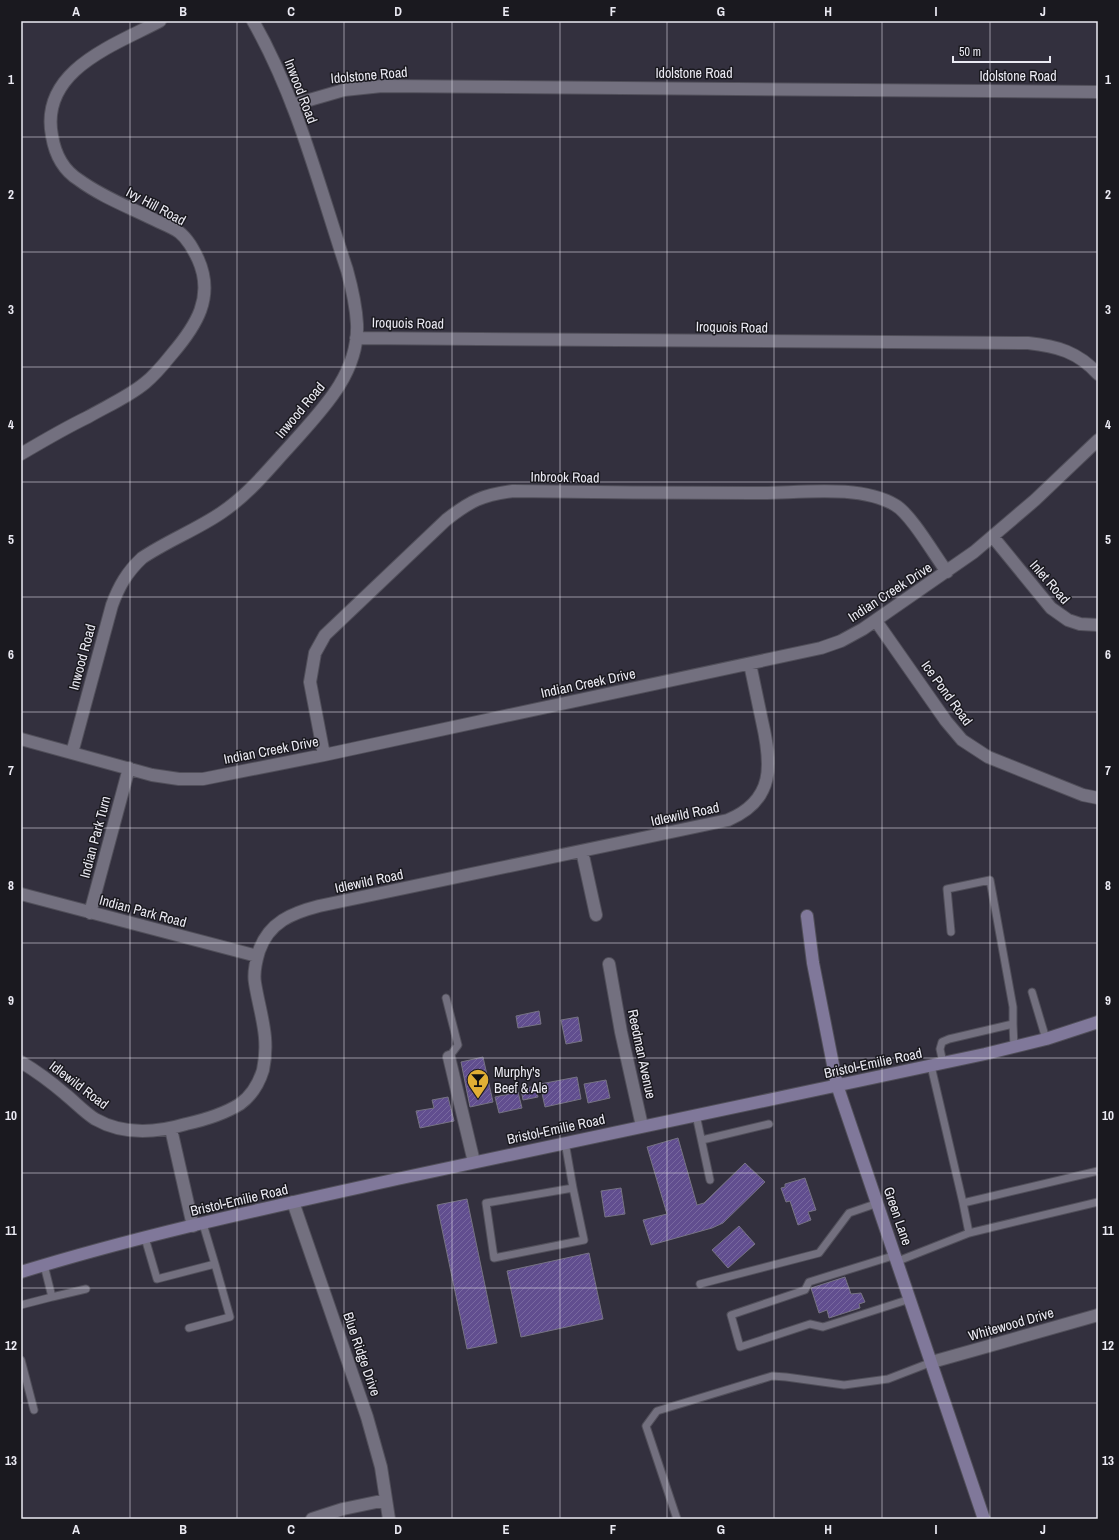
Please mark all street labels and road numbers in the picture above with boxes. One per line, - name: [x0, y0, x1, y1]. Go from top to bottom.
- street label: Inwood Road: [280, 56, 322, 126]
- street label: Idolstone Road: [330, 63, 408, 87]
- street label: Idolstone Road: [655, 64, 733, 82]
- street label: Idolstone Road: [979, 67, 1057, 85]
- street label: Ivy Hill Road: [123, 183, 189, 229]
- street label: Iroquois Road: [372, 313, 444, 333]
- street label: Iroquois Road: [696, 317, 768, 337]
- street label: Inwood Road: [271, 378, 329, 442]
- street label: Inbrook Road: [530, 467, 600, 487]
- street label: Inlet Road: [1026, 556, 1074, 608]
- street label: Indian Creek Drive: [845, 558, 935, 626]
- street label: Inwood Road: [65, 622, 99, 692]
- street label: Ice Pond Road: [917, 657, 977, 729]
- street label: Indian Creek Drive: [539, 664, 637, 702]
- street label: Indian Creek Drive: [222, 732, 320, 768]
- street label: Indian Park Turn: [75, 794, 115, 880]
- street label: Idlewild Road: [649, 798, 721, 830]
- street label: Idlewild Road: [333, 865, 405, 897]
- street label: Indian Park Road: [98, 891, 188, 931]
- street label: Reedman Avenue: [624, 1008, 660, 1100]
- street label: Bristol-Emilie Road: [822, 1044, 924, 1082]
- street label: Idlewild Road: [46, 1057, 112, 1113]
- street label: Bristol-Emilie Road: [505, 1110, 607, 1148]
- street label: Bristol-Emilie Road: [188, 1180, 290, 1220]
- street label: Green Lane: [880, 1184, 916, 1248]
- street label: Whitewood Drive: [966, 1303, 1056, 1345]
- street label: Blue Ridge Drive: [339, 1310, 385, 1398]

